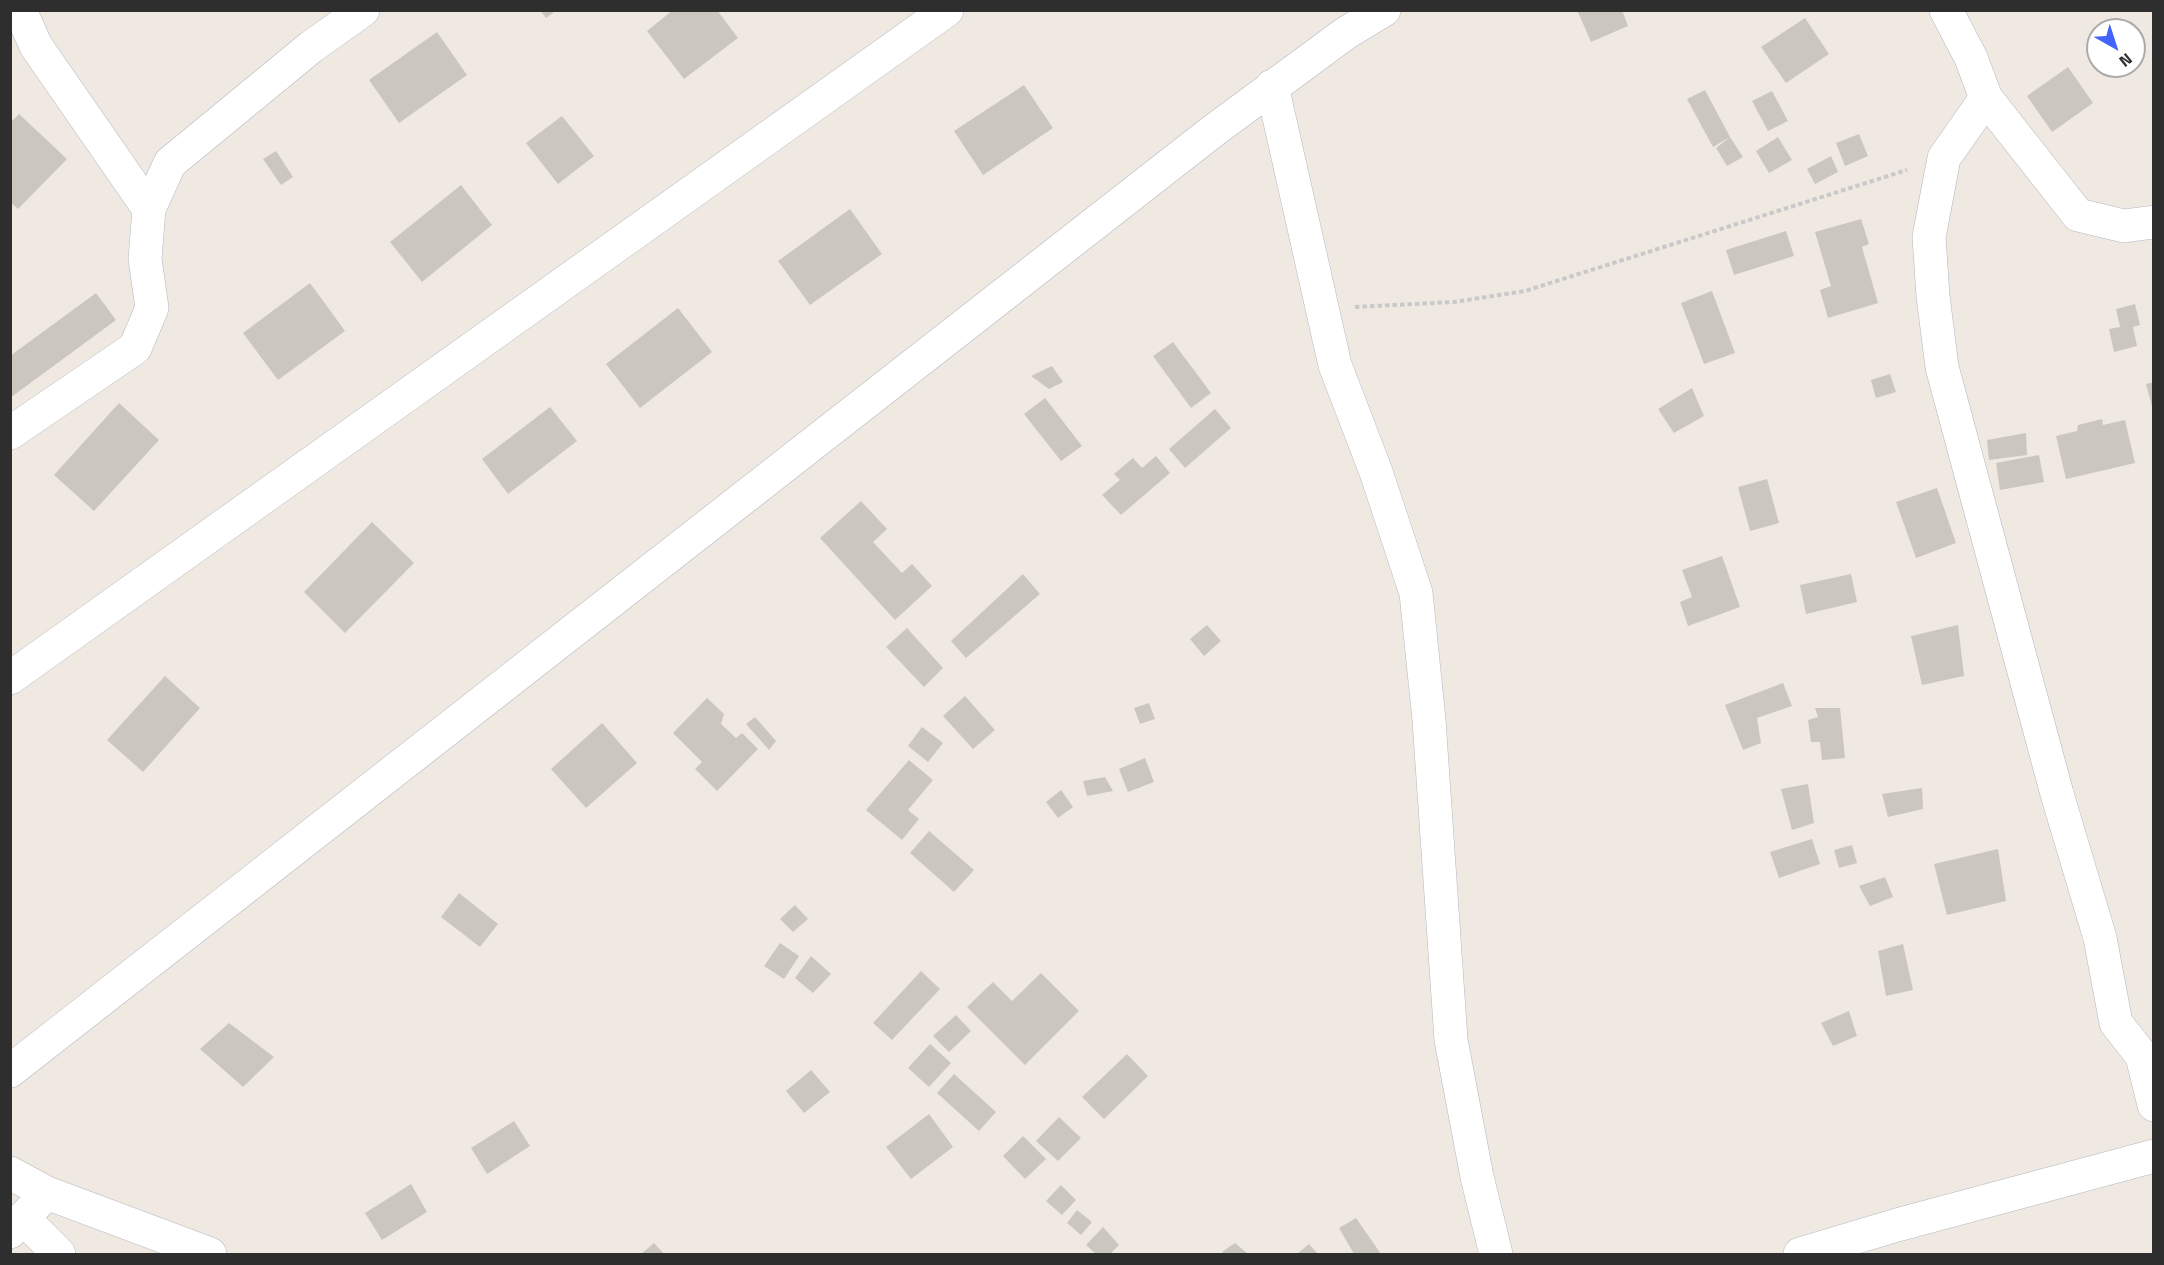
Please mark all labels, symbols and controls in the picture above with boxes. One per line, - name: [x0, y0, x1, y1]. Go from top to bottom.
- north arrow: [2086, 18, 2146, 78]
- text: N: [2114, 48, 2138, 73]

